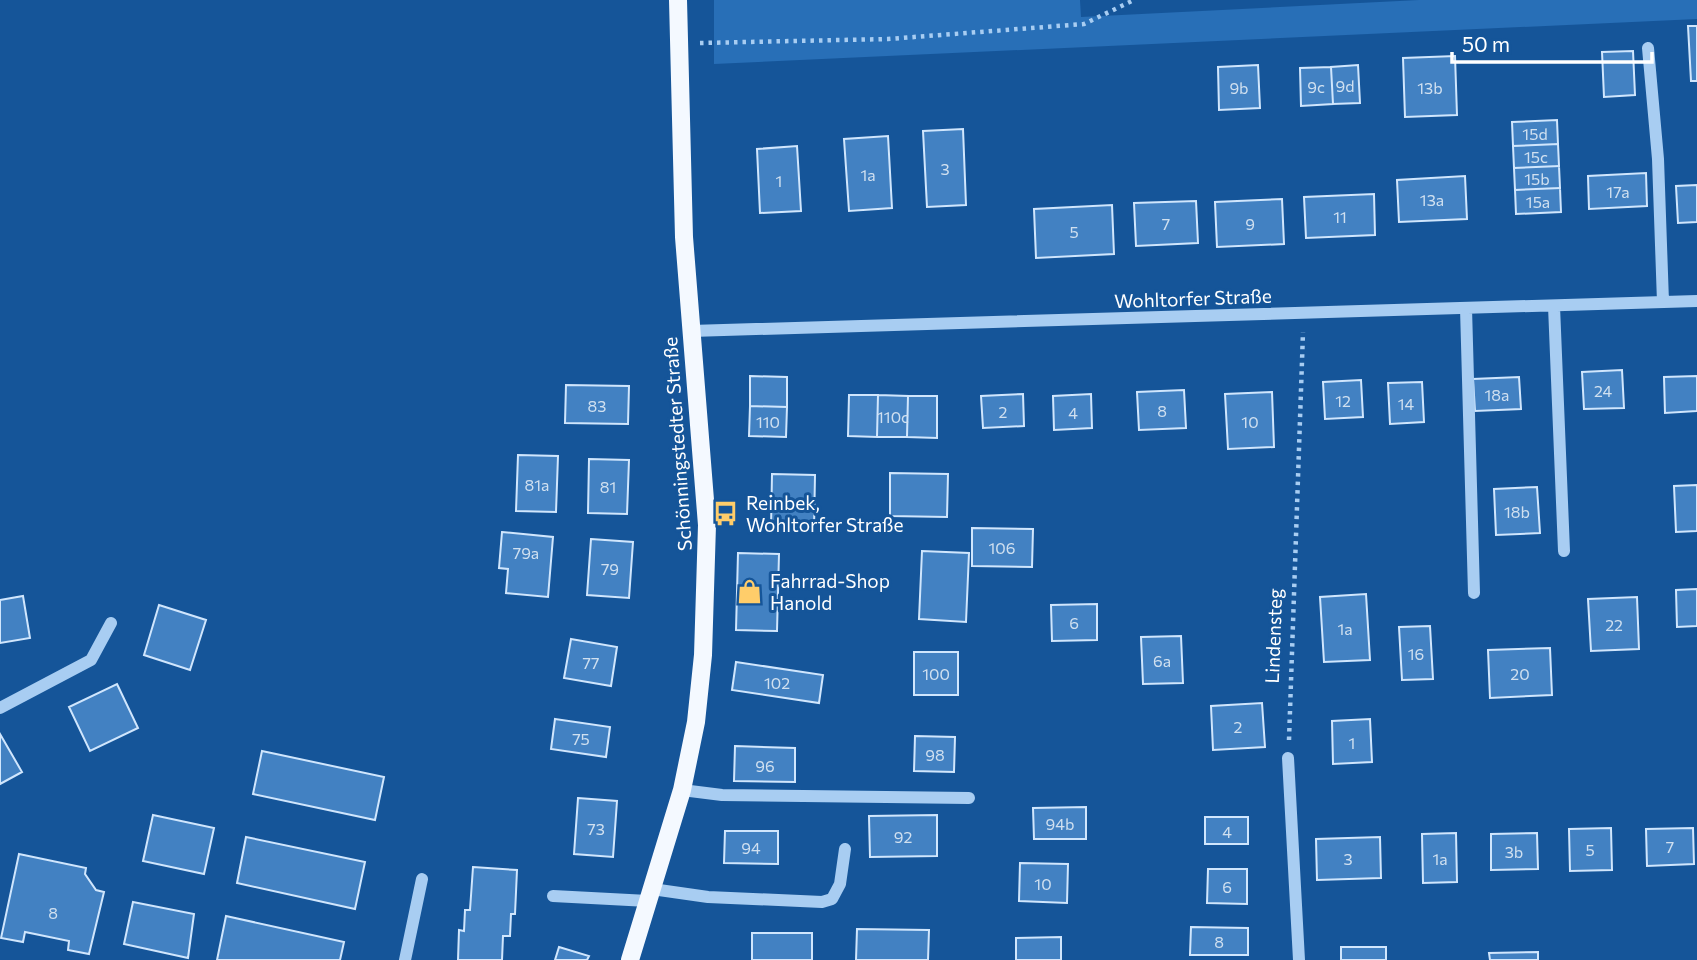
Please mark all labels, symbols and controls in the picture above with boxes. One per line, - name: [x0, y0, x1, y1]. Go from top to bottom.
- scale bar: [1452, 21, 1652, 65]
- text: 50 m: [1462, 31, 1510, 56]
- house number: 9d: [1336, 76, 1354, 95]
- house number: 9c: [1307, 77, 1325, 96]
- house number: 9b: [1229, 78, 1249, 97]
- house number: 13b: [1417, 78, 1443, 97]
- house number: 15d: [1522, 124, 1548, 143]
- house number: 15c: [1524, 147, 1548, 166]
- house number: 3: [940, 159, 950, 178]
- house number: 1a: [860, 165, 876, 184]
- house number: 15b: [1524, 169, 1550, 188]
- house number: 1: [776, 171, 782, 190]
- house number: 17a: [1606, 182, 1630, 201]
- house number: 13a: [1420, 190, 1444, 209]
- house number: 15a: [1526, 192, 1550, 211]
- house number: 11: [1333, 207, 1347, 226]
- house number: 7: [1162, 214, 1170, 233]
- house number: 9: [1245, 214, 1255, 233]
- house number: 5: [1069, 222, 1079, 241]
- street label: Wohltorfer Straße: [1114, 284, 1272, 312]
- street label: Schönningstedter Straße: [658, 336, 696, 552]
- house number: 24: [1594, 381, 1612, 400]
- house number: 18a: [1485, 385, 1509, 404]
- house number: 12: [1335, 391, 1351, 410]
- house number: 14: [1398, 394, 1415, 413]
- house number: 83: [588, 396, 606, 415]
- house number: 8: [1157, 401, 1167, 420]
- house number: 2: [999, 402, 1008, 421]
- house number: 4: [1068, 403, 1078, 422]
- house number: 110c: [877, 407, 909, 426]
- house number: 110: [756, 412, 780, 431]
- house number: 10: [1241, 412, 1259, 431]
- house number: 81a: [525, 475, 549, 494]
- house number: 81: [600, 477, 616, 496]
- place label: Reinbek, Wohltorfer Straße: [746, 491, 904, 536]
- bus stop icon: Reinbek, Wohltorfer Straße: [712, 499, 740, 527]
- house number: 18b: [1504, 502, 1530, 521]
- house number: 106: [989, 538, 1016, 557]
- house number: 79a: [513, 543, 539, 562]
- house number: 79: [601, 559, 619, 578]
- place label: Fahrrad-Shop Hanold: [770, 569, 890, 614]
- shop icon: Fahrrad-Shop Hanold: [736, 577, 764, 605]
- street label: Lindensteg: [1260, 588, 1286, 684]
- house number: 6: [1069, 613, 1079, 632]
- house number: 22: [1605, 615, 1623, 634]
- house number: 1a: [1337, 619, 1353, 638]
- house number: 16: [1408, 644, 1424, 663]
- house number: 6a: [1153, 651, 1171, 670]
- house number: 77: [583, 653, 599, 672]
- house number: 100: [922, 664, 950, 683]
- house number: 20: [1510, 664, 1530, 683]
- house number: 102: [764, 673, 790, 692]
- house number: 2: [1234, 717, 1243, 736]
- house number: 75: [572, 729, 590, 748]
- house number: 1: [1349, 733, 1355, 752]
- house number: 98: [925, 745, 945, 764]
- house number: 96: [755, 756, 775, 775]
- house number: 94b: [1046, 814, 1074, 833]
- house number: 73: [587, 819, 605, 838]
- house number: 4: [1222, 822, 1232, 841]
- house number: 92: [894, 827, 912, 846]
- house number: 7: [1666, 837, 1674, 856]
- house number: 94: [741, 838, 761, 857]
- house number: 5: [1585, 840, 1595, 859]
- house number: 3b: [1505, 842, 1523, 861]
- house number: 3: [1343, 849, 1353, 868]
- house number: 1a: [1432, 849, 1448, 868]
- house number: 10: [1034, 874, 1052, 893]
- house number: 6: [1222, 877, 1232, 896]
- house number: 8: [48, 903, 58, 922]
- house number: 8: [1214, 932, 1224, 951]

